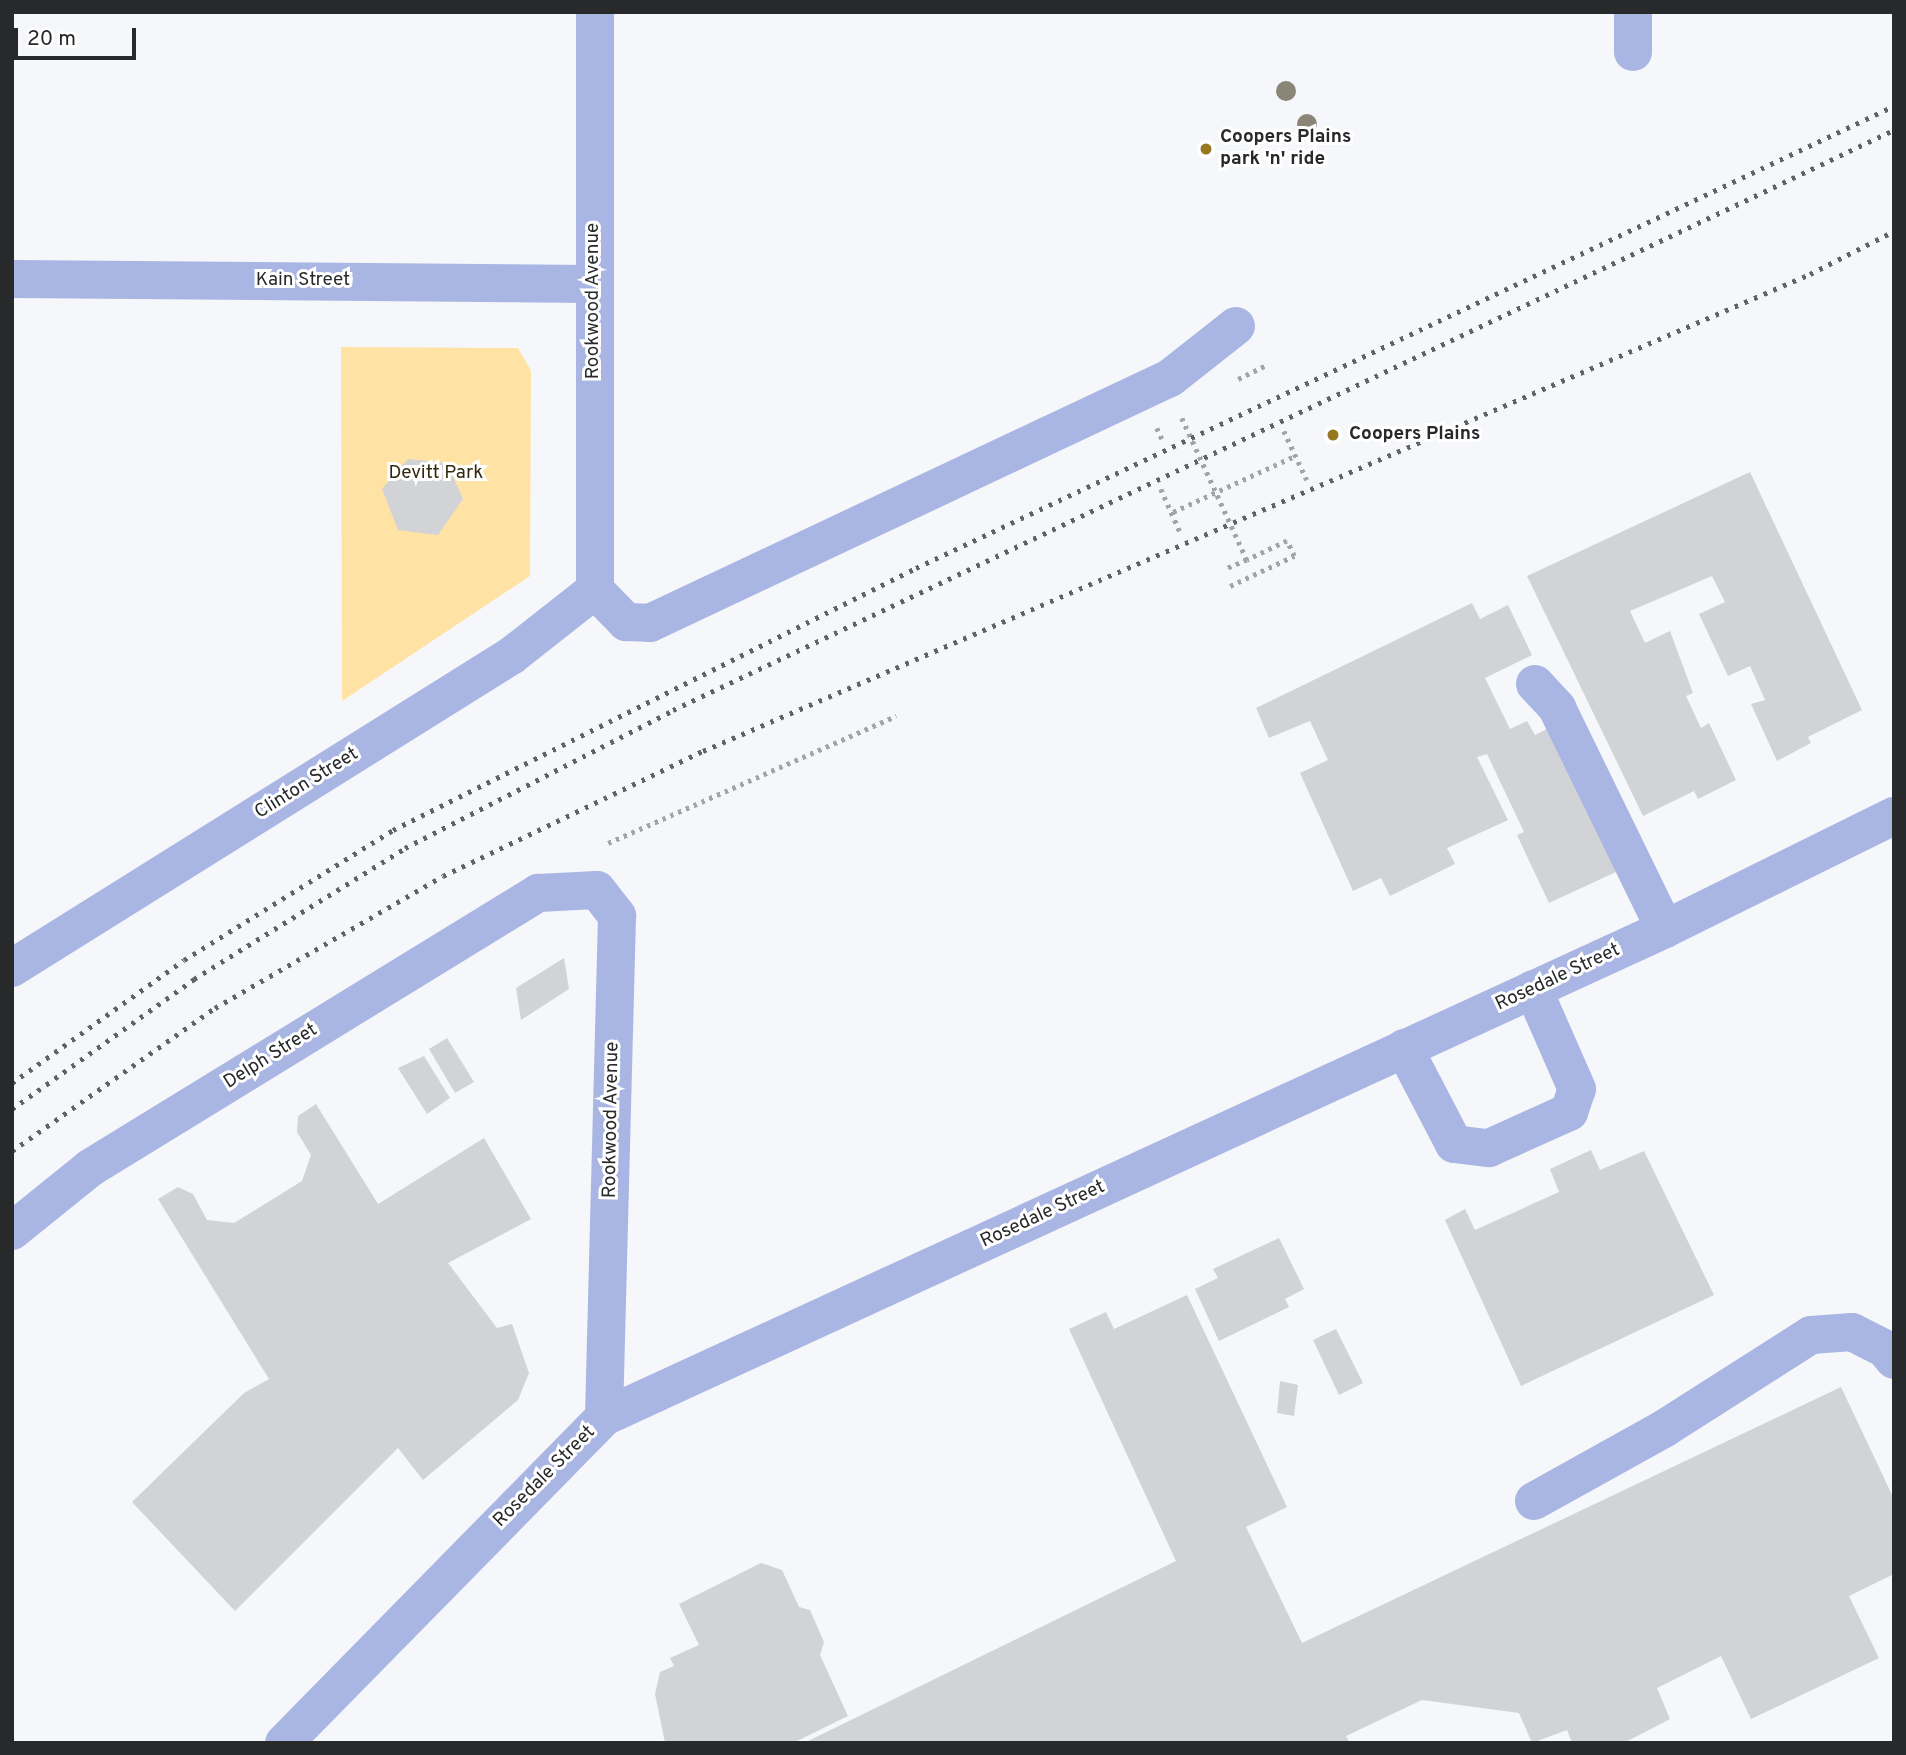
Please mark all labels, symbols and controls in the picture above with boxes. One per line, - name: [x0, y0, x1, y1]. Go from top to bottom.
- scale bar: [18, 14, 140, 58]
- text: 20 m: [27, 26, 76, 53]
- place label: Coopers Plains park 'n' ride: [1220, 127, 1351, 171]
- marker: Coopers Plains park 'n' ride: [1198, 141, 1214, 157]
- street label: Rookwood Avenue: [583, 222, 605, 380]
- street label: Kain Street: [256, 270, 350, 292]
- place label: Coopers Plains: [1349, 424, 1480, 446]
- marker: Coopers Plains: [1323, 425, 1343, 445]
- park label: Devitt Park: [389, 463, 483, 485]
- street label: Clinton Street: [251, 743, 363, 825]
- street label: Rosedale Street: [1492, 939, 1624, 1017]
- street label: Delph Street: [220, 1019, 322, 1095]
- street label: Rookwood Avenue: [599, 1041, 625, 1199]
- street label: Rosedale Street: [977, 1176, 1109, 1254]
- street label: Rosedale Street: [489, 1421, 601, 1533]

